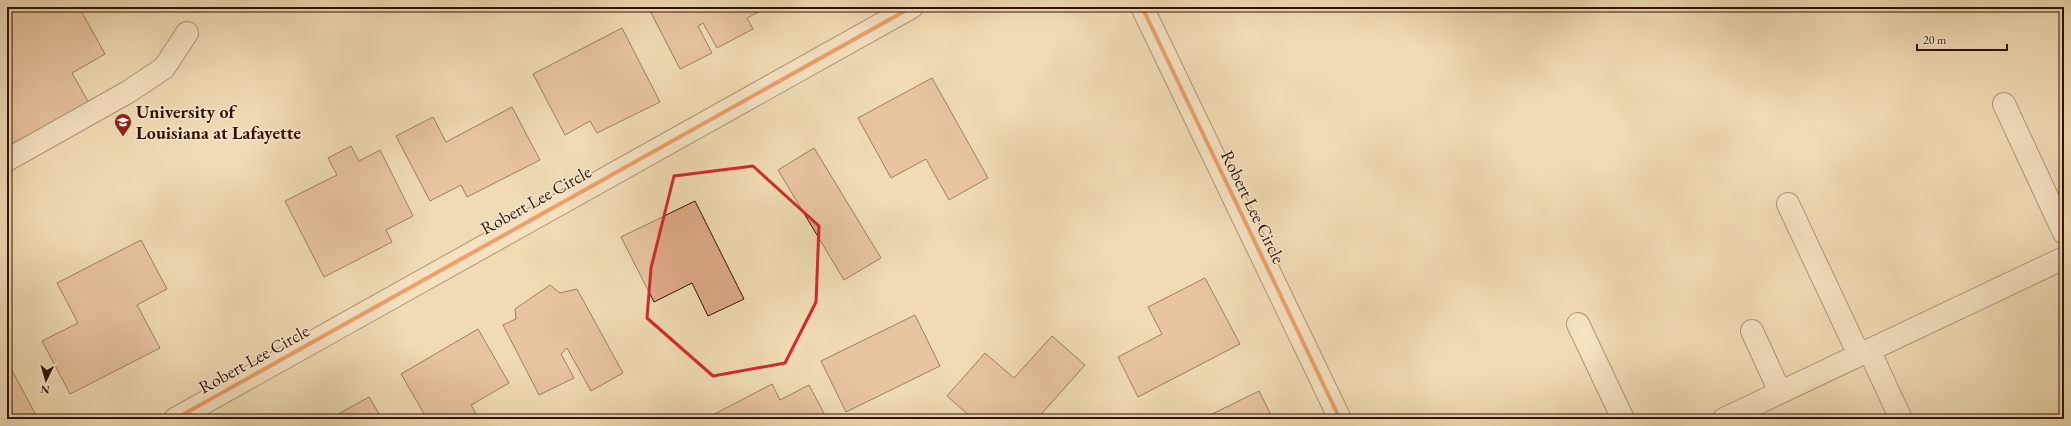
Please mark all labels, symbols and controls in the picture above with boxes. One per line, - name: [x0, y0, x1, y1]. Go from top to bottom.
- scale bar: [1917, 26, 2007, 52]
- text: 20 m: [1923, 32, 1947, 48]
- place label: University of Louisiana at Lafayette: [136, 100, 301, 144]
- school or university icon: University of Louisiana at Lafayette: [113, 112, 133, 137]
- street label: Robert Lee Circle: [1216, 146, 1291, 267]
- street label: Robert Lee Circle: [476, 160, 595, 239]
- street label: Robert Lee Circle: [194, 319, 313, 398]
- north arrow: [26, 360, 66, 400]
- text: N: [40, 383, 50, 397]

